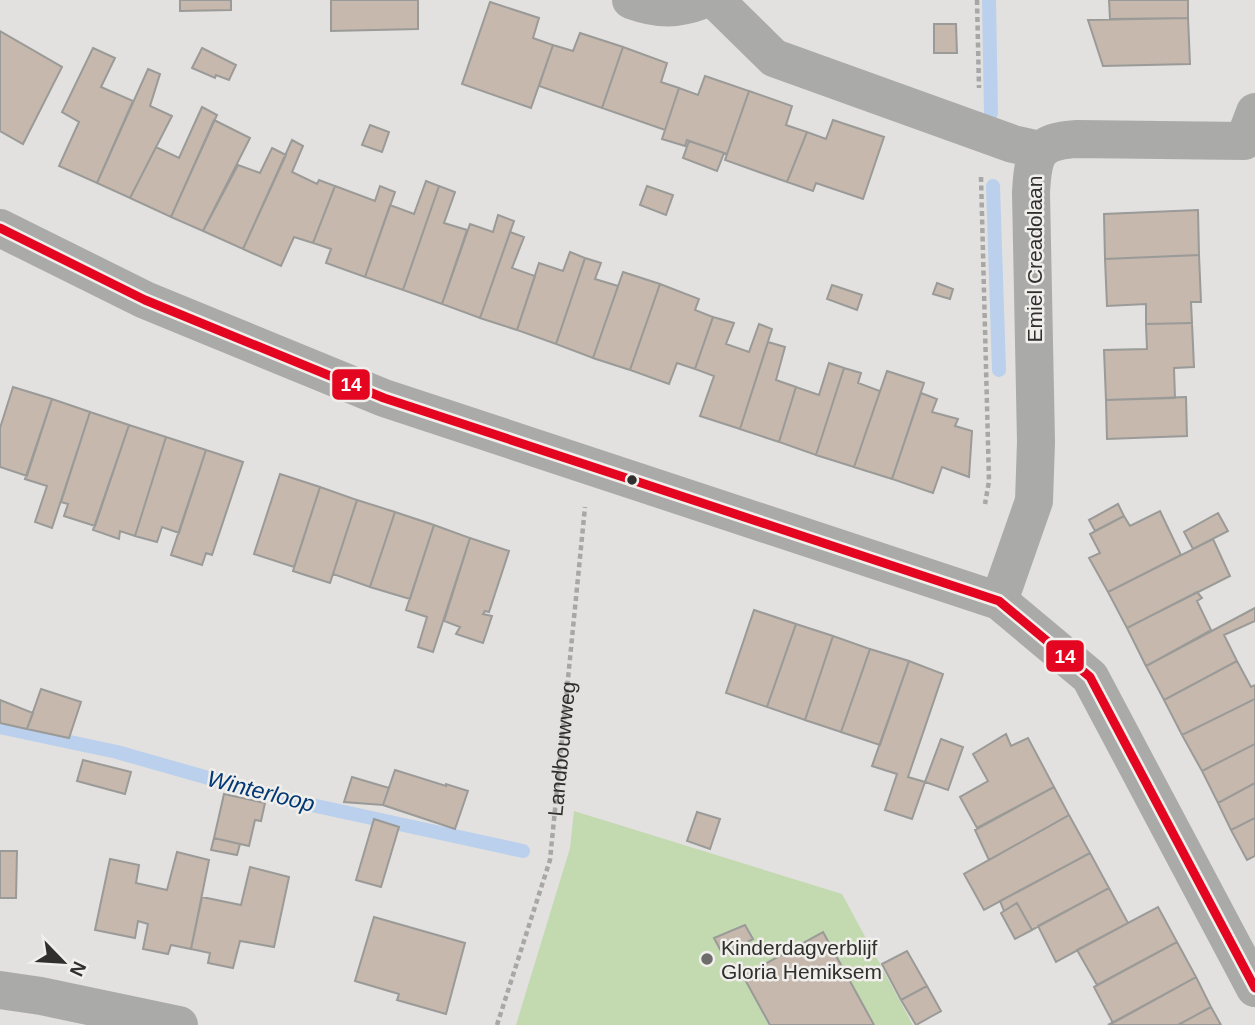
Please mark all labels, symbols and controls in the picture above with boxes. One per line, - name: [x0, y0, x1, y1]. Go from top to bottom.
- street label: Emiel Creadolaan: [1023, 176, 1046, 342]
- line badge: 14: [331, 368, 371, 401]
- text: 14: [340, 374, 362, 395]
- unlabelled marker: [625, 473, 639, 487]
- line badge: 14: [1045, 639, 1085, 673]
- text: 14: [1054, 646, 1076, 667]
- street label: Landbouwweg: [543, 680, 579, 817]
- water label: Winterloop: [205, 765, 318, 817]
- north arrow: [28, 927, 98, 997]
- place label: Kinderdagverblijf Gloria Hemiksem: [721, 936, 882, 983]
- marker: Kinderdagverblijf Gloria Hemiksem: [699, 951, 715, 967]
- text: N: [66, 958, 90, 980]

